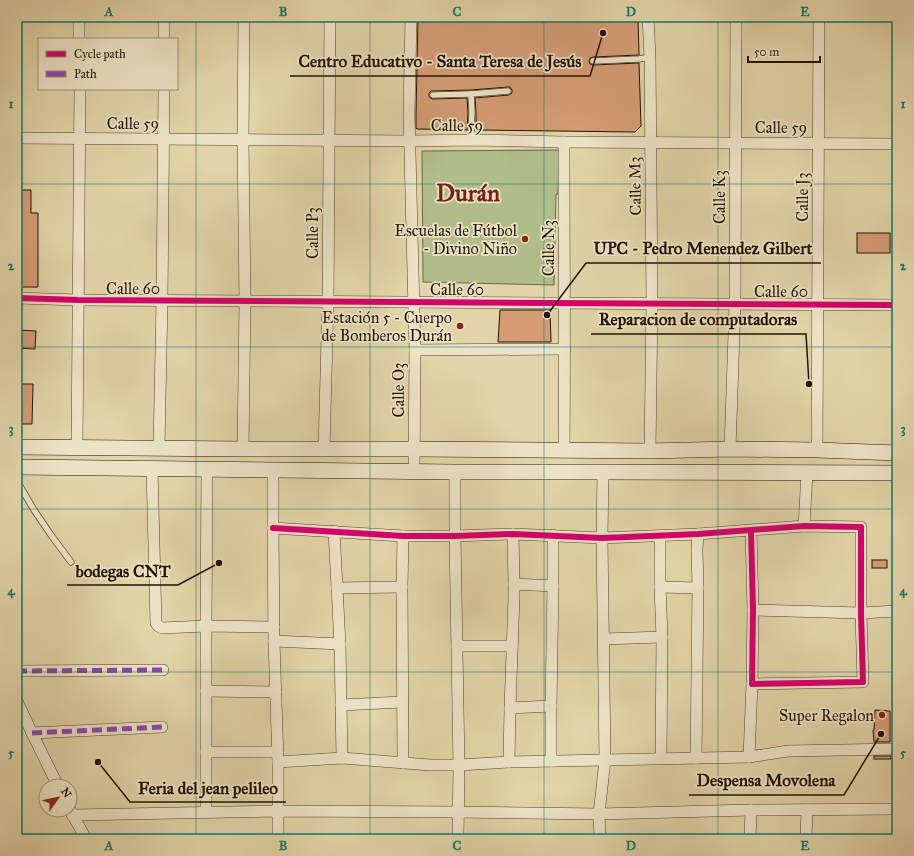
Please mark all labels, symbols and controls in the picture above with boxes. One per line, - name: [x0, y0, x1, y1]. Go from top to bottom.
- text: A: [104, 4, 114, 20]
- text: B: [279, 4, 288, 20]
- text: C: [453, 4, 462, 20]
- text: D: [626, 4, 636, 20]
- text: E: [800, 4, 810, 20]
- legend: [38, 38, 178, 90]
- scale bar: [748, 38, 820, 64]
- text: 50 m: [754, 45, 779, 59]
- text: Cycle path: [74, 47, 126, 61]
- callout: Centro Educativo - Santa Teresa de Jesús: [290, 47, 590, 76]
- text: Centro Educativo - Santa Teresa de Jesús: [298, 51, 582, 72]
- text: Path: [74, 67, 97, 81]
- text: 1: [8, 96, 14, 112]
- text: 1: [900, 96, 906, 112]
- street label: Calle 59: [107, 114, 159, 133]
- street label: Calle 59: [431, 116, 483, 135]
- street label: Calle 59: [755, 118, 807, 137]
- street label: Calle M3: [625, 156, 645, 216]
- street label: Calle K3: [710, 170, 729, 224]
- street label: Calle J3: [793, 172, 813, 222]
- district label: Durán: [436, 178, 500, 208]
- street label: Calle P3: [303, 207, 322, 259]
- street label: Calle N3: [539, 220, 558, 276]
- place label: Escuelas de Fútbol - Divino Niño: [395, 221, 518, 258]
- marker: Escuelas de Fútbol - Divino Niño: [520, 234, 530, 244]
- callout: UPC - Pedro Menendez Gilbert: [586, 234, 821, 263]
- text: UPC - Pedro Menendez Gilbert: [593, 238, 814, 259]
- text: 2: [8, 258, 15, 274]
- text: 2: [900, 258, 907, 274]
- street label: Calle 60: [106, 279, 160, 298]
- street label: Calle 60: [430, 280, 484, 299]
- street label: Calle 60: [754, 282, 808, 301]
- callout: Reparacion de computadoras: [591, 305, 806, 334]
- place label: Estación 5 - Cuerpo de Bomberos Durán: [321, 308, 452, 345]
- text: Reparacion de computadoras: [599, 309, 797, 330]
- marker: Estación 5 - Cuerpo de Bomberos Durán: [455, 321, 465, 331]
- street label: Calle O3: [389, 363, 408, 417]
- text: 3: [8, 421, 14, 437]
- text: 3: [900, 421, 906, 437]
- callout: bodegas CNT: [67, 556, 178, 585]
- text: bodegas CNT: [74, 561, 171, 582]
- text: 4: [7, 583, 15, 599]
- text: 4: [899, 583, 907, 599]
- place label: Super Regalon: [779, 706, 874, 726]
- marker: Super Regalon: [877, 710, 887, 720]
- text: 5: [8, 745, 15, 761]
- text: 5: [900, 745, 907, 761]
- callout: Despensa Movolena: [689, 766, 844, 795]
- text: Despensa Movolena: [696, 770, 836, 791]
- callout: Feria del jean pelileo: [130, 773, 286, 802]
- north arrow: [38, 778, 78, 818]
- text: Feria del jean pelileo: [138, 778, 278, 799]
- text: N: [58, 785, 74, 801]
- text: A: [104, 838, 114, 854]
- text: B: [279, 838, 288, 854]
- text: C: [453, 838, 462, 854]
- text: D: [626, 838, 636, 854]
- text: E: [800, 838, 810, 854]

